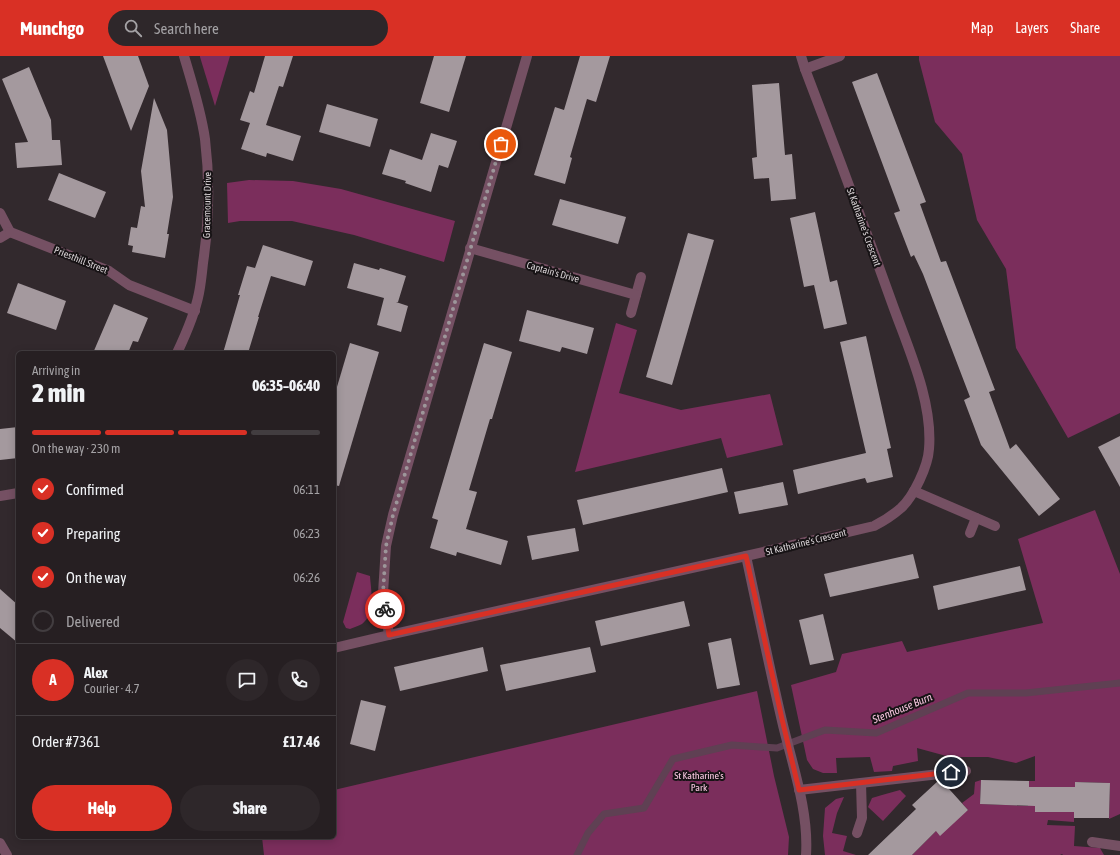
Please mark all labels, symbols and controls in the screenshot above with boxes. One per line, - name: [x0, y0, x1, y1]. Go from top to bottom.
- search box: [108, 10, 388, 46]
- text: Munchgo: [20, 17, 84, 39]
- icon: search: [122, 17, 144, 39]
- text: Search here: [154, 20, 219, 37]
- text: Map: [971, 20, 993, 36]
- text: Layers: [1015, 20, 1048, 36]
- text: Share: [1070, 20, 1100, 36]
- pin: [484, 127, 518, 161]
- icon: bag: [490, 133, 512, 155]
- street label: Gracemount Drive: [201, 171, 213, 238]
- street label: St Katharine's Crescent: [845, 186, 883, 268]
- street label: Priesthill Street: [53, 244, 110, 276]
- street label: Captain's Drive: [525, 259, 581, 285]
- text: Arriving in: [32, 363, 80, 378]
- text: 06:35–06:40: [252, 377, 320, 394]
- text: 2 min: [32, 378, 85, 408]
- text: On the way · 230 m: [32, 441, 120, 456]
- icon: check: [32, 478, 54, 500]
- text: Confirmed: [66, 481, 124, 498]
- text: 06:11: [293, 482, 320, 497]
- icon: check: [32, 522, 54, 544]
- text: Preparing: [66, 525, 120, 542]
- text: 06:23: [293, 526, 320, 541]
- street label: St Katharine's Crescent: [765, 527, 847, 557]
- icon: check: [32, 566, 54, 588]
- text: On the way: [66, 569, 127, 586]
- text: 06:26: [293, 570, 320, 585]
- courier: [365, 589, 405, 629]
- icon: bike: [374, 598, 396, 620]
- text: Delivered: [66, 613, 120, 630]
- button: chat: [226, 659, 268, 701]
- button: phone: [278, 659, 320, 701]
- text: Alex: [84, 664, 108, 681]
- text: A: [49, 671, 57, 688]
- text: Courier · 4.7: [84, 681, 140, 696]
- water label: Stenhouse Burn: [869, 690, 934, 726]
- text: Order #7361: [32, 733, 100, 750]
- text: £17.46: [283, 733, 320, 750]
- pin: [934, 755, 968, 789]
- icon: home: [940, 761, 962, 783]
- park label: St Katharine's Park: [674, 770, 724, 793]
- button: Help: [32, 785, 172, 831]
- button: Share: [180, 785, 320, 831]

